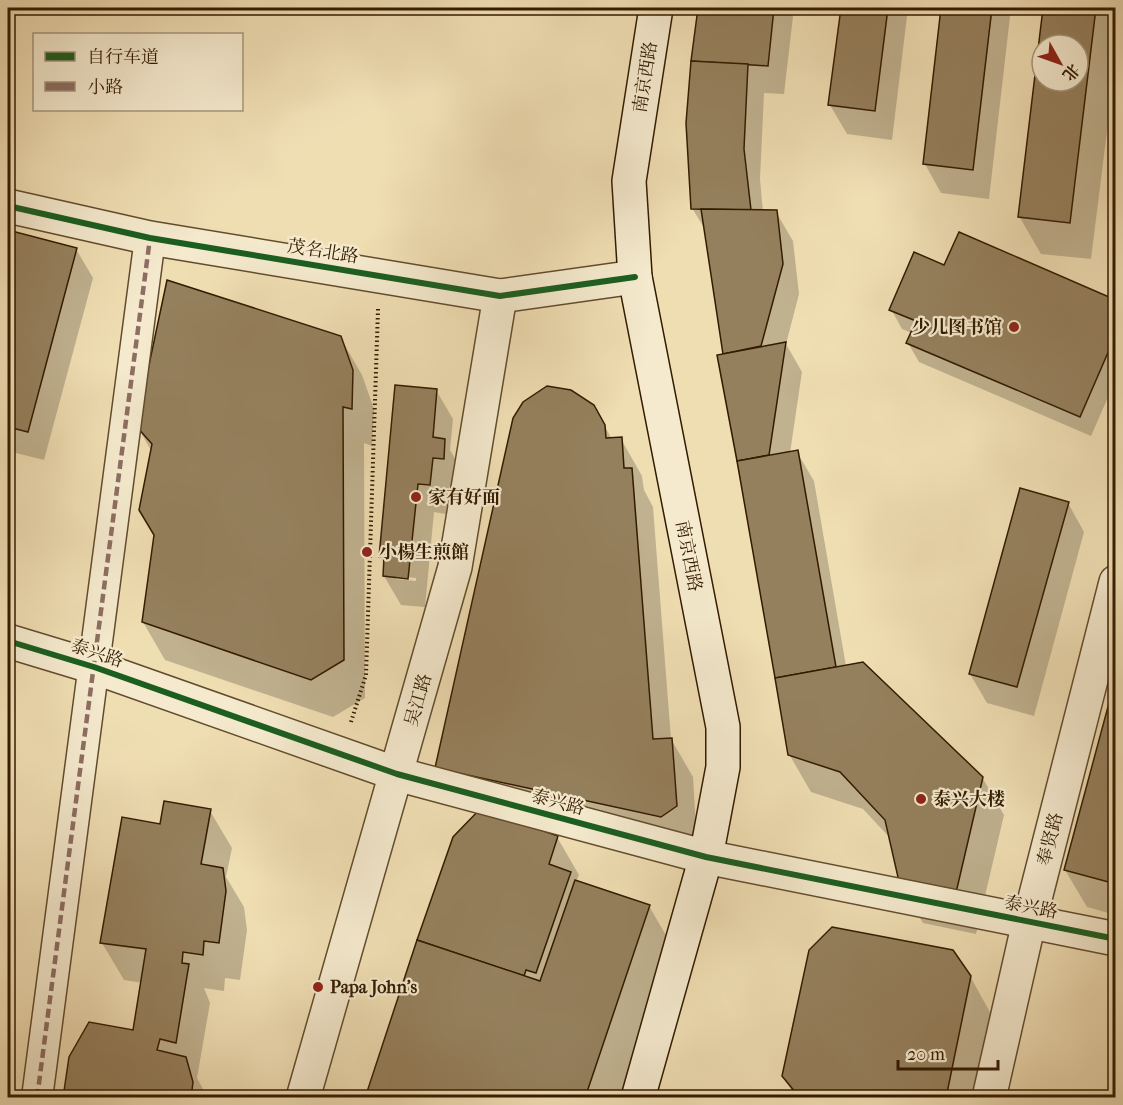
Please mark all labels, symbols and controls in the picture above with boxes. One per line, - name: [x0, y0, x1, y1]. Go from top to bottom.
- legend: [33, 33, 243, 111]
- north arrow: [1030, 33, 1090, 93]
- street label: 南京西路: [629, 40, 661, 114]
- text: 自行车道: [87, 47, 159, 68]
- text: 北: [1059, 60, 1084, 85]
- text: 小路: [87, 77, 123, 98]
- street label: 茂名北路: [286, 235, 360, 267]
- place label: 少儿图书馆: [912, 317, 1002, 338]
- marker: 少儿图书馆: [1007, 320, 1021, 334]
- place label: 家有好面: [428, 487, 500, 508]
- marker: 家有好面: [409, 490, 423, 504]
- street label: 南京西路: [671, 519, 706, 593]
- place label: 小楊生煎館: [379, 542, 469, 563]
- marker: 小楊生煎館: [360, 545, 374, 559]
- street label: 泰兴路: [68, 635, 126, 672]
- street label: 吴江路: [401, 671, 436, 729]
- street label: 泰兴路: [529, 785, 587, 820]
- place label: 泰兴大楼: [933, 789, 1005, 810]
- marker: 泰兴大楼: [914, 792, 928, 806]
- street label: 奉贤路: [1034, 810, 1067, 868]
- street label: 泰兴路: [1002, 892, 1059, 923]
- place label: Papa John's: [330, 977, 418, 998]
- marker: Papa John's: [311, 980, 325, 994]
- scale bar: [898, 1033, 998, 1071]
- text: 20 m: [907, 1044, 945, 1065]

